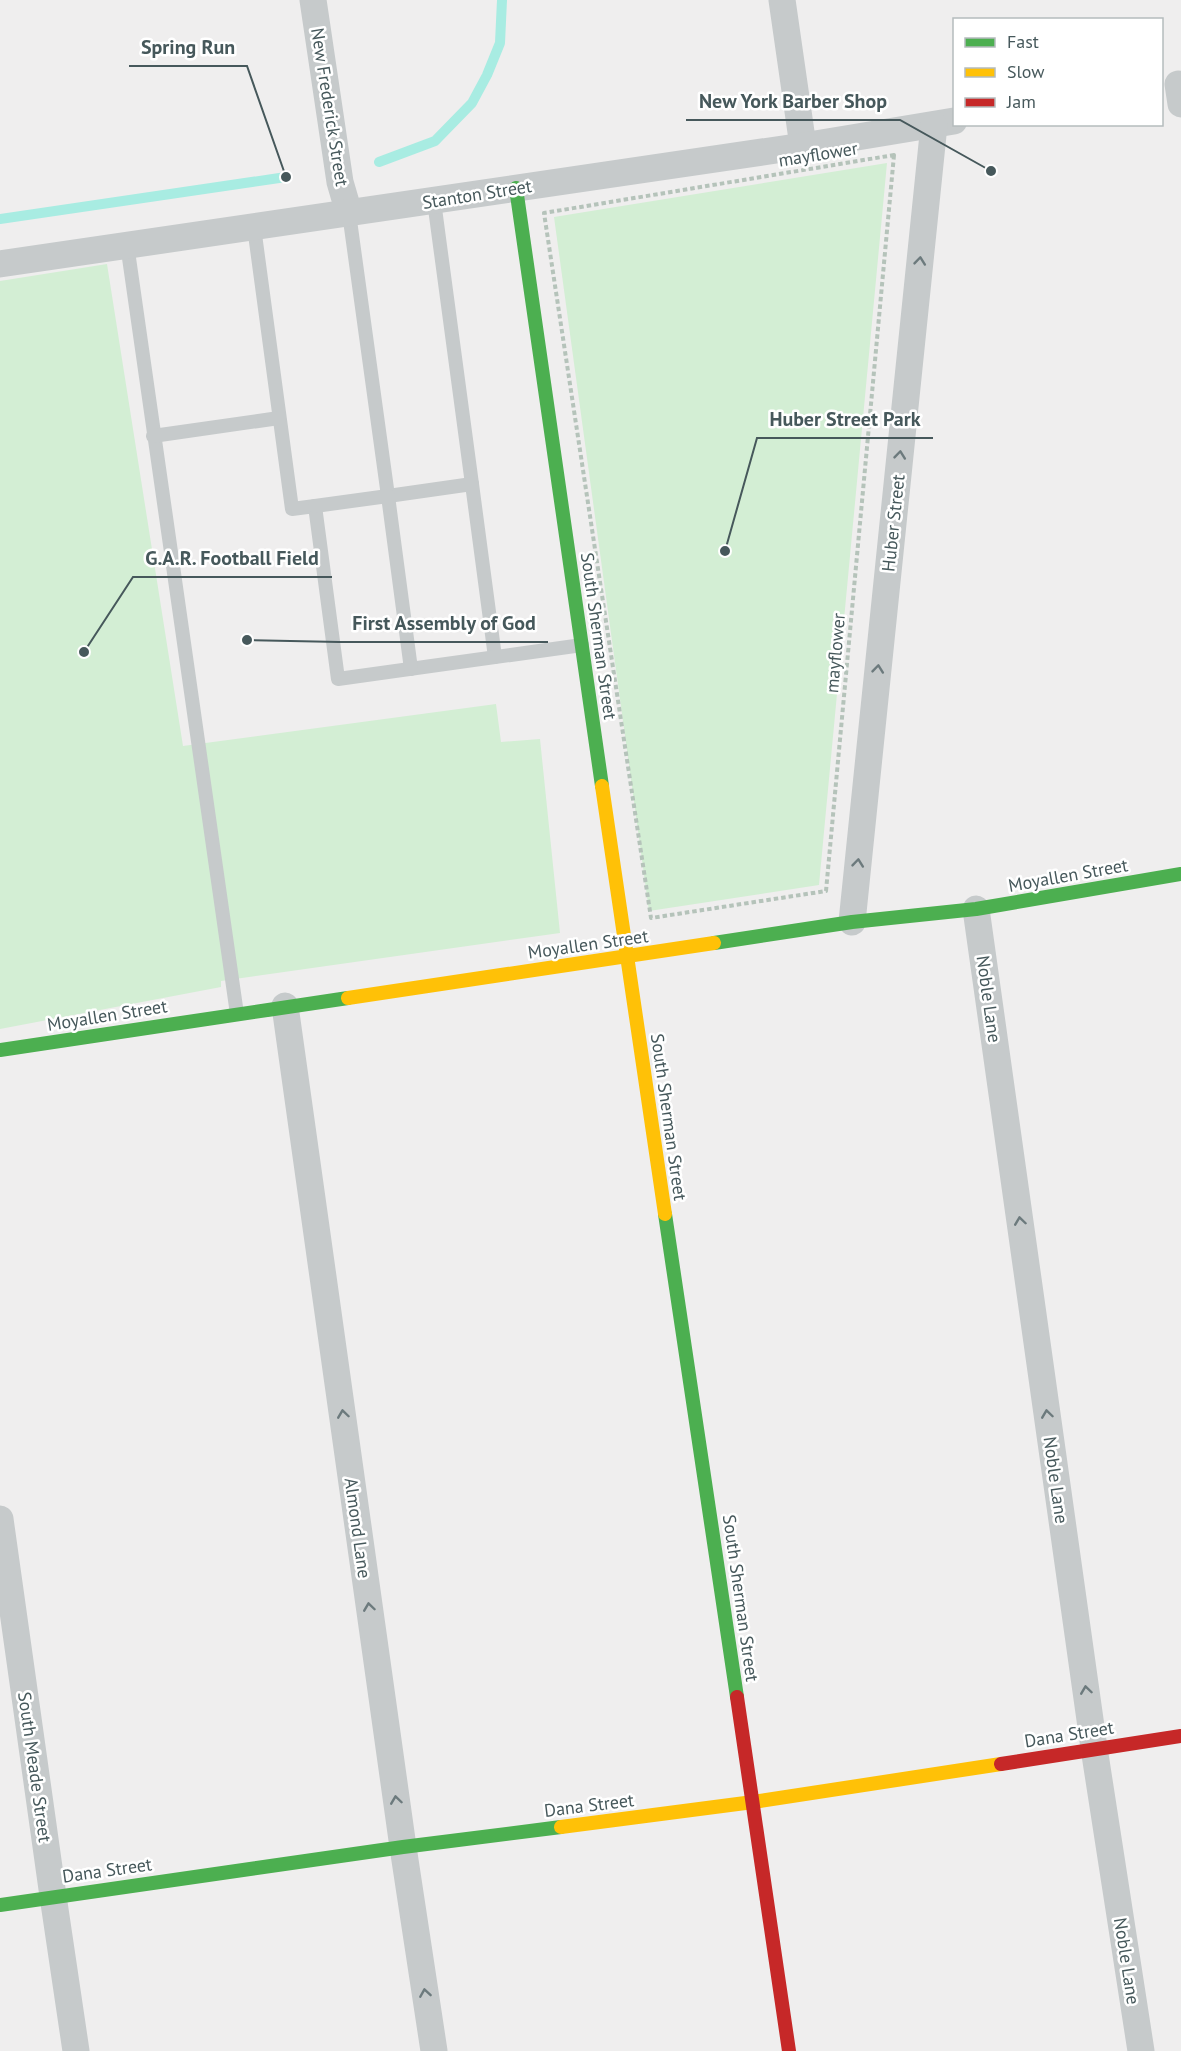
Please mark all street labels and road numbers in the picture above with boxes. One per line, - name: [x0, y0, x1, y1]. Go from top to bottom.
- street label: New Frederick Street: [306, 26, 354, 188]
- street label: mayflower: [777, 136, 859, 172]
- street label: Stanton Street: [421, 174, 533, 214]
- street label: Huber Street: [876, 473, 910, 573]
- street label: South Sherman Street: [576, 551, 622, 721]
- street label: mayflower: [820, 612, 850, 694]
- street label: Moyallen Street: [1006, 853, 1130, 897]
- street label: Moyallen Street: [526, 924, 650, 964]
- street label: Noble Lane: [972, 954, 1006, 1044]
- street label: Moyallen Street: [45, 994, 169, 1036]
- street label: South Sherman Street: [646, 1032, 692, 1202]
- street label: Noble Lane: [1039, 1435, 1073, 1525]
- street label: Almond Lane: [340, 1476, 376, 1580]
- street label: South Sherman Street: [718, 1513, 764, 1683]
- street label: South Meade Street: [13, 1690, 57, 1844]
- street label: Dana Street: [1023, 1716, 1115, 1752]
- street label: Dana Street: [543, 1788, 635, 1822]
- street label: Dana Street: [61, 1852, 153, 1888]
- street label: Noble Lane: [1109, 1916, 1145, 2006]

